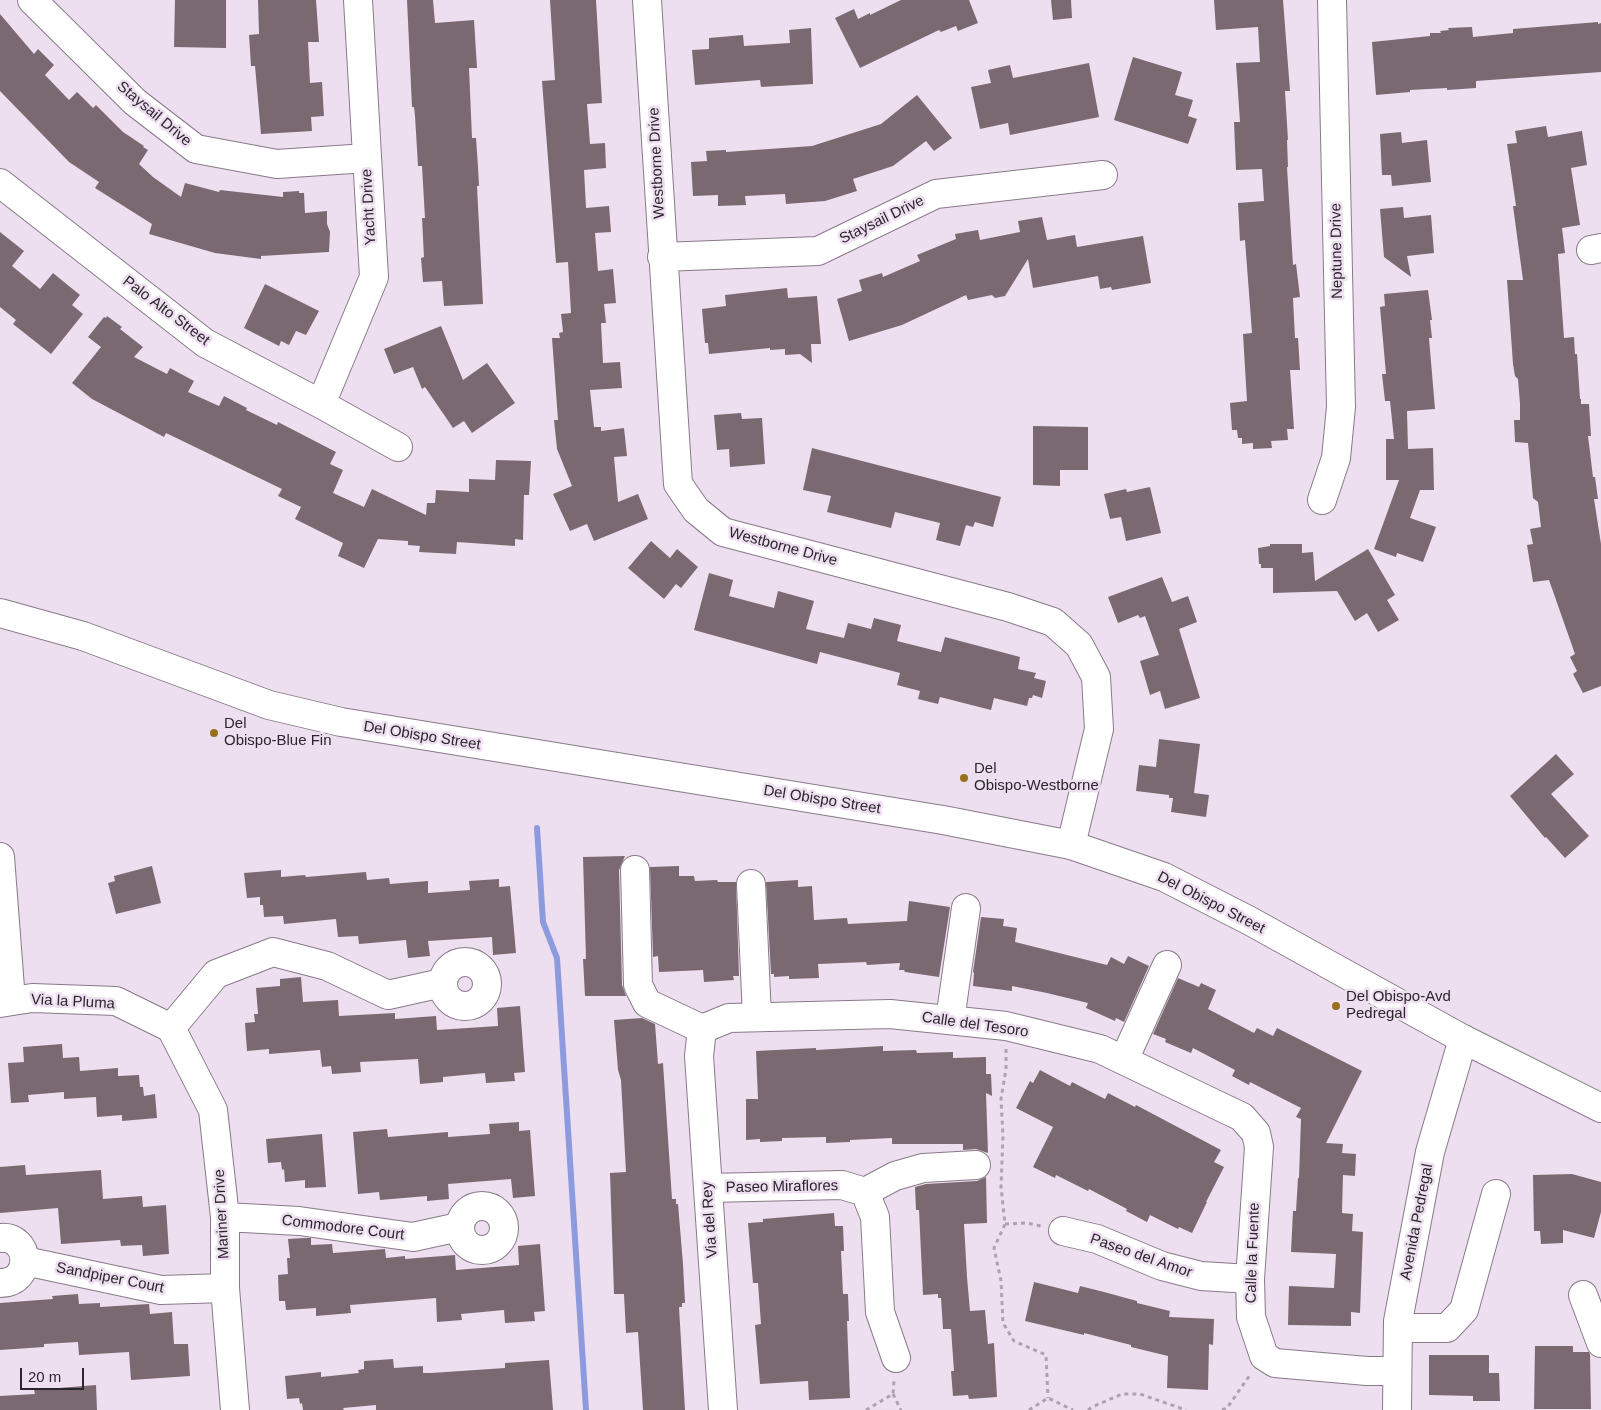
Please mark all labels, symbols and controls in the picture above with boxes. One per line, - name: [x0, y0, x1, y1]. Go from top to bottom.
- street label: Staysail Drive: [113, 78, 195, 150]
- street label: Westborne Drive: [645, 107, 669, 219]
- street label: Yacht Drive: [358, 168, 380, 246]
- street label: Staysail Drive: [837, 192, 927, 248]
- street label: Neptune Drive: [1327, 203, 1347, 299]
- street label: Palo Alto Street: [119, 272, 213, 350]
- street label: Westborne Drive: [727, 524, 839, 570]
- place label: Del Obispo-Blue Fin: [224, 715, 332, 750]
- street label: Del Obispo Street: [362, 718, 482, 754]
- marker: Del Obispo-Blue Fin: [208, 727, 220, 739]
- place label: Del Obispo-Westborne: [974, 760, 1099, 795]
- marker: Del Obispo-Westborne: [958, 772, 970, 784]
- street label: Del Obispo Street: [762, 782, 882, 818]
- street label: Del Obispo Street: [1154, 868, 1268, 938]
- place label: Del Obispo-Avd Pedregal: [1346, 988, 1451, 1023]
- street label: Via la Pluma: [31, 991, 115, 1013]
- marker: Del Obispo-Avd Pedregal: [1330, 1000, 1342, 1012]
- street label: Calle del Tesoro: [920, 1009, 1030, 1041]
- street label: Avenida Pedregal: [1397, 1162, 1437, 1282]
- street label: Mariner Drive: [211, 1169, 233, 1259]
- street label: Paseo Miraflores: [726, 1177, 838, 1197]
- street label: Via del Rey: [698, 1181, 722, 1259]
- street label: Calle la Fuente: [1242, 1202, 1264, 1304]
- street label: Commodore Court: [281, 1212, 405, 1244]
- street label: Paseo del Amor: [1088, 1230, 1194, 1282]
- street label: Sandpiper Court: [55, 1259, 165, 1297]
- scale bar: [22, 1358, 86, 1390]
- text: 20 m: [28, 1368, 61, 1385]

